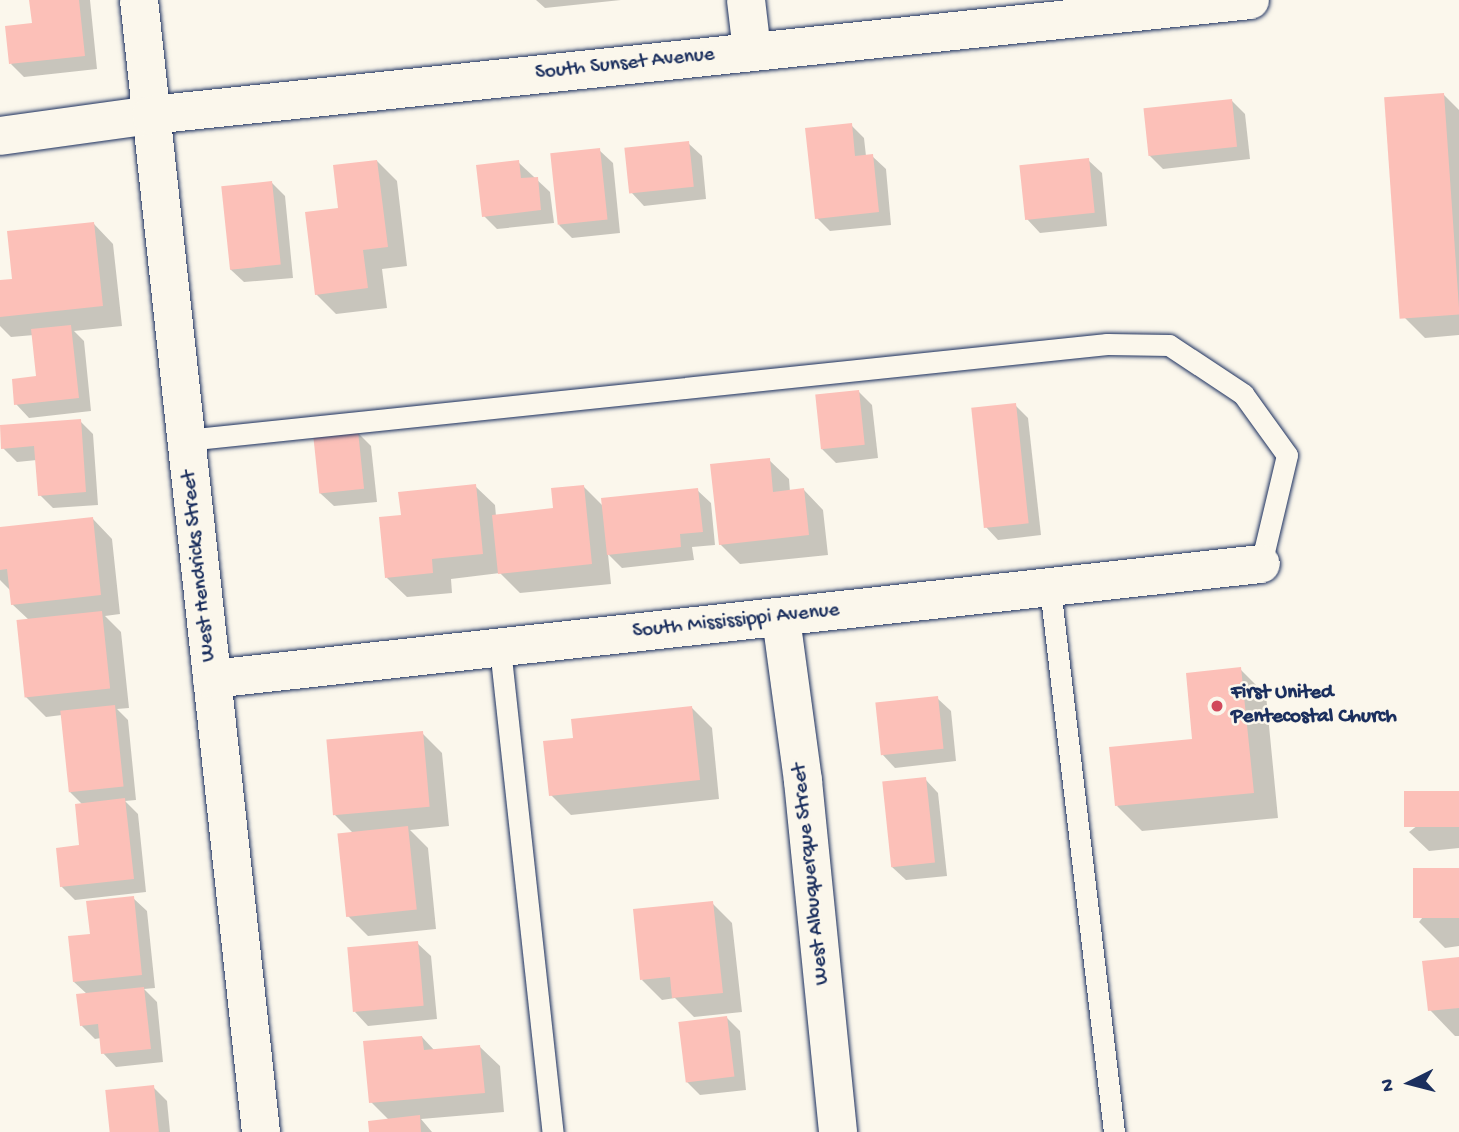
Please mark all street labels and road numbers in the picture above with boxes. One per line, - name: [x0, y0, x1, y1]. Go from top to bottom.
- street label: South Sunset Avenue: [534, 43, 716, 87]
- street label: West Hendricks Street: [177, 469, 223, 663]
- street label: South Mississippi Avenue: [631, 599, 841, 645]
- street label: West Albuquerque Street: [788, 762, 836, 986]

